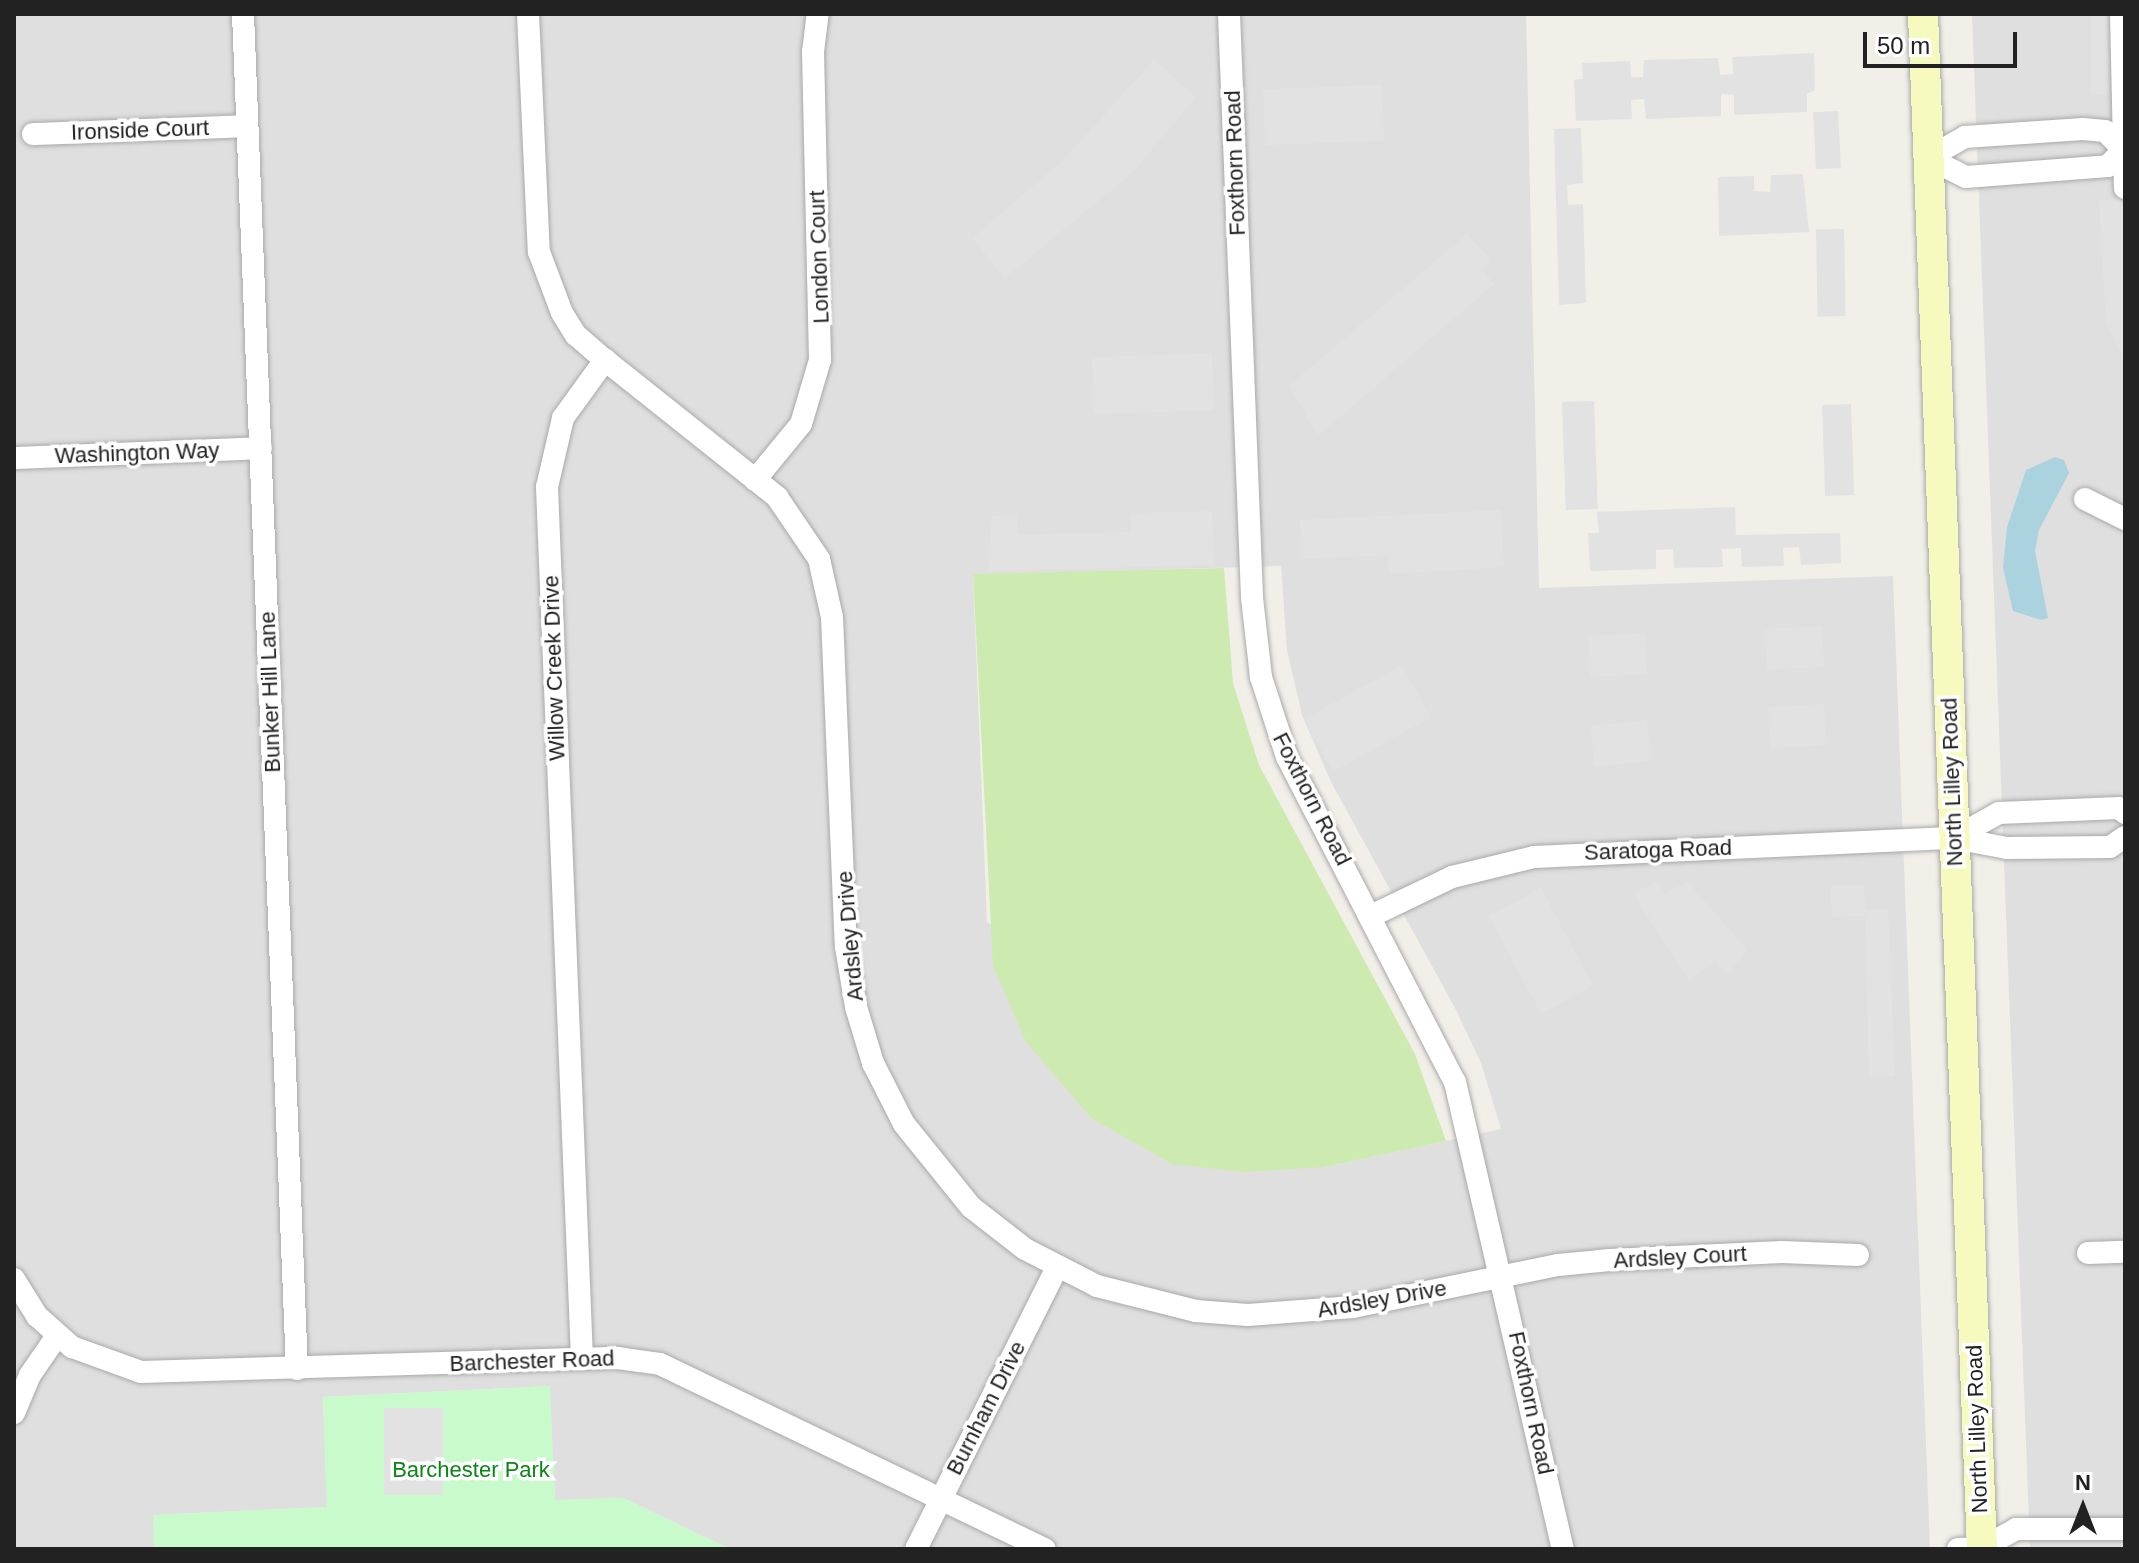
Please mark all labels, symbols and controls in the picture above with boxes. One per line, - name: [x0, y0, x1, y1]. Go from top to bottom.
- scale bar: [1867, 16, 2021, 66]
- text: 50 m: [1877, 32, 1930, 59]
- street label: Foxthorn Road: [1219, 90, 1251, 236]
- street label: Ironside Court: [70, 114, 210, 146]
- street label: London Court: [803, 190, 835, 324]
- street label: Washington Way: [54, 437, 220, 469]
- street label: Willow Creek Drive: [538, 575, 570, 761]
- street label: Bunker Hill Lane: [254, 611, 286, 773]
- street label: North Lilley Road: [1936, 697, 1968, 867]
- street label: Foxthorn Road: [1267, 728, 1357, 870]
- street label: Saratoga Road: [1584, 834, 1732, 866]
- street label: Ardsley Drive: [831, 870, 869, 1002]
- street label: Ardsley Court: [1613, 1240, 1747, 1274]
- street label: Ardsley Drive: [1315, 1275, 1449, 1323]
- street label: Foxthorn Road: [1503, 1329, 1559, 1477]
- street label: Burnham Drive: [941, 1337, 1031, 1479]
- street label: North Lilley Road: [1961, 1344, 1993, 1514]
- street label: Barchester Road: [449, 1345, 615, 1377]
- park label: Barchester Park: [392, 1457, 550, 1483]
- north arrow: [2043, 1467, 2123, 1547]
- text: N: [2075, 1470, 2091, 1495]

